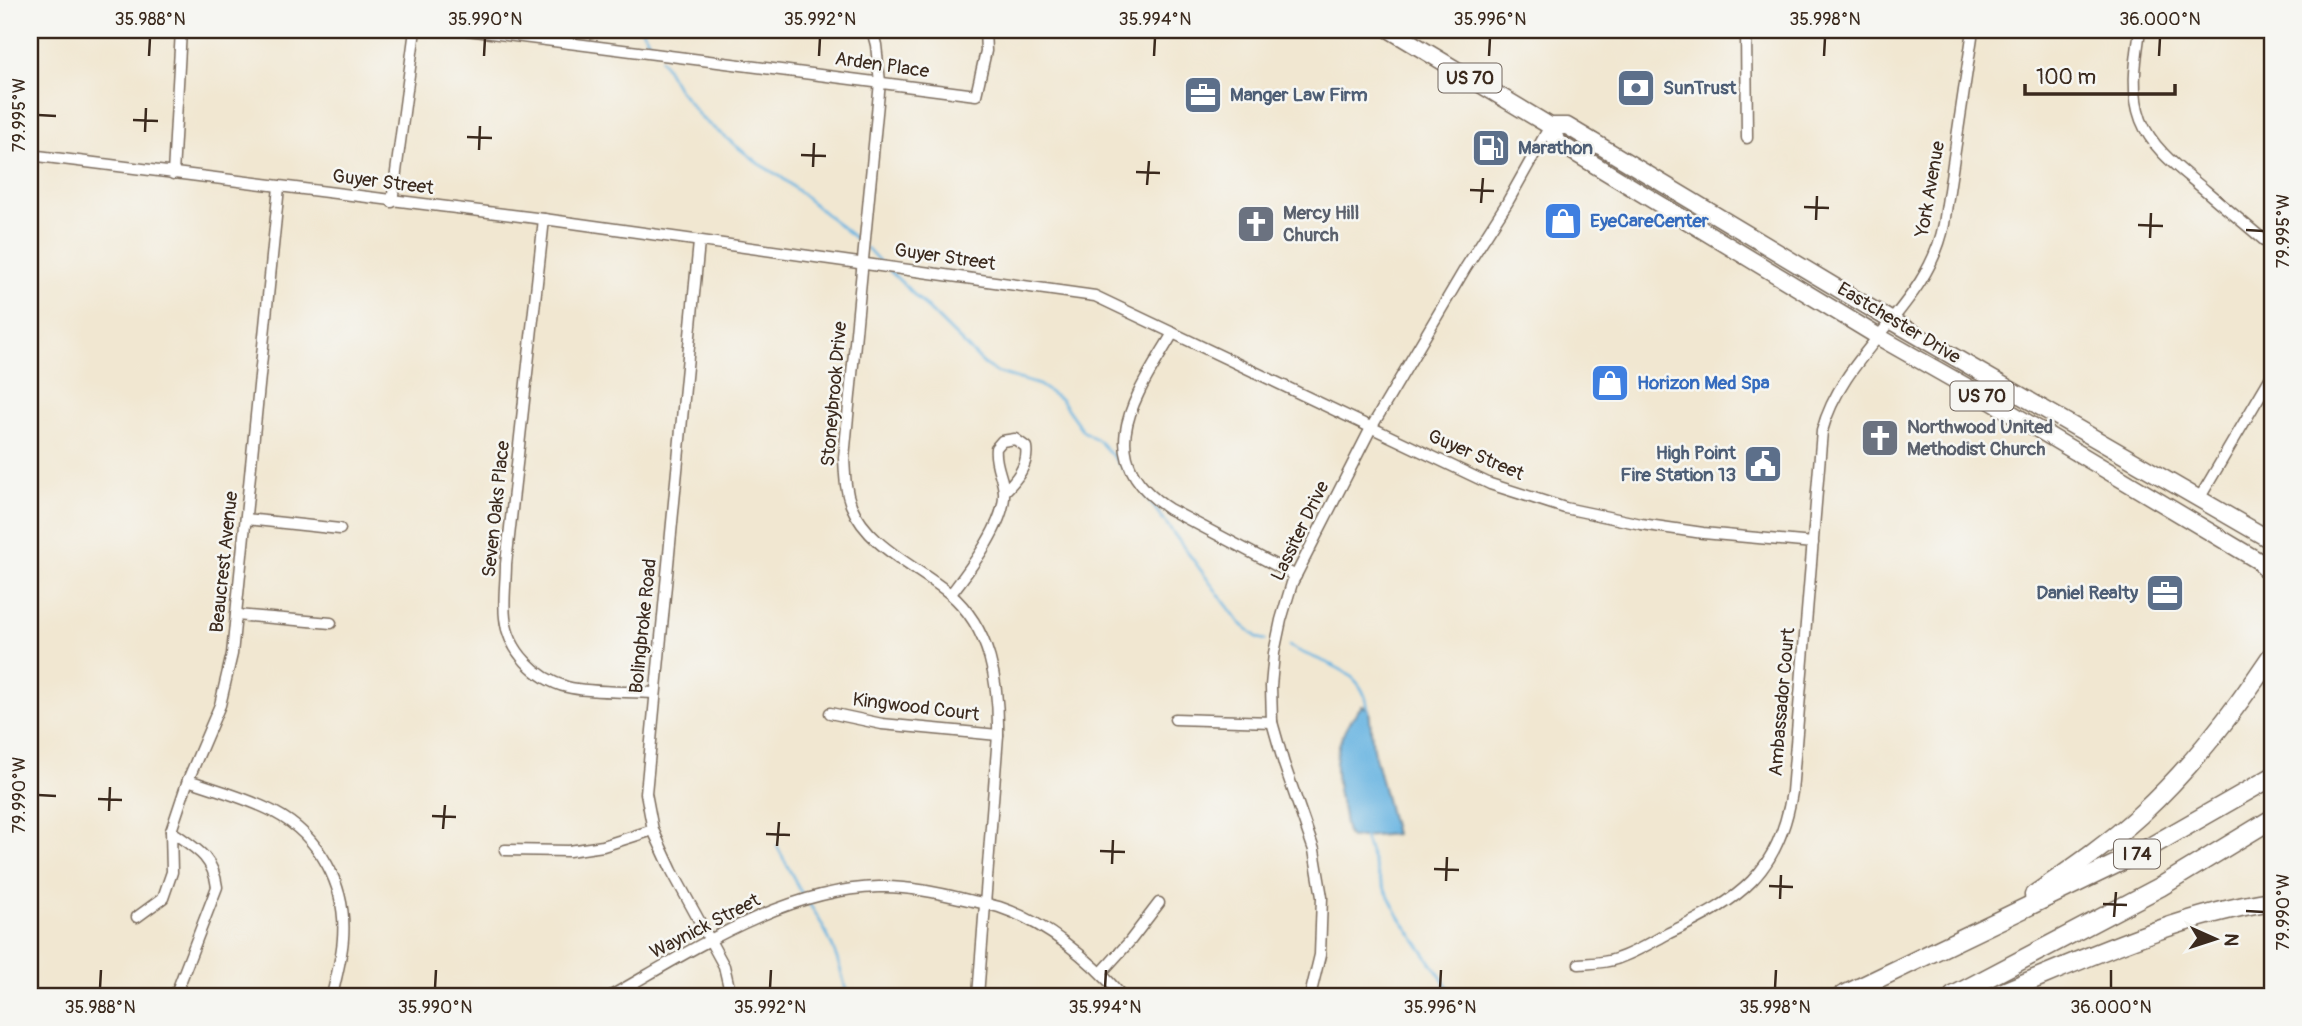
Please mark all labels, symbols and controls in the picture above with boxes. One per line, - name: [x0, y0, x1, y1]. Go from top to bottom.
- text: 35.988°N: [114, 8, 186, 31]
- text: 35.990°N: [448, 8, 522, 31]
- text: 35.992°N: [784, 8, 856, 31]
- text: 35.994°N: [1119, 8, 1191, 31]
- text: 35.996°N: [1454, 8, 1526, 31]
- text: 35.998°N: [1789, 8, 1861, 31]
- text: 36.000°N: [2119, 8, 2201, 31]
- street label: Arden Place: [833, 47, 931, 84]
- scale bar: [2025, 52, 2176, 96]
- road number: US 70: [1438, 64, 1502, 92]
- text: 100 m: [2036, 64, 2096, 91]
- bank icon: SunTrust: [1615, 67, 1657, 109]
- office icon: Manger Law Firm: [1182, 74, 1224, 116]
- place label: SunTrust: [1663, 76, 1738, 100]
- text: 79.995°W: [8, 78, 31, 152]
- place label: Manger Law Firm: [1230, 83, 1368, 107]
- fuel station icon: Marathon: [1470, 127, 1512, 169]
- place label: Marathon: [1518, 136, 1593, 160]
- street label: York Avenue: [1910, 139, 1950, 240]
- street label: Guyer Street: [331, 164, 435, 200]
- text: 79.995°W: [2272, 194, 2295, 268]
- shop icon: EyeCareCenter: [1542, 200, 1584, 242]
- place label: Mercy Hill Church: [1283, 201, 1359, 247]
- church icon: Mercy Hill Church: [1235, 203, 1277, 245]
- place label: EyeCareCenter: [1590, 209, 1709, 233]
- street label: Guyer Street: [893, 238, 997, 276]
- street label: Eastchester Drive: [1833, 277, 1966, 370]
- street label: Stoneybrook Drive: [816, 320, 852, 468]
- shop icon: Horizon Med Spa: [1589, 362, 1631, 404]
- place label: Horizon Med Spa: [1637, 371, 1770, 395]
- road number: US 70: [1951, 382, 2014, 410]
- place label: Northwood United Methodist Church: [1907, 415, 2053, 461]
- church icon: Northwood United Methodist Church: [1859, 417, 1901, 459]
- street label: Guyer Street: [1424, 424, 1528, 486]
- street label: Seven Oaks Place: [477, 439, 515, 578]
- place label: High Point Fire Station 13: [1620, 441, 1737, 487]
- public building icon: High Point Fire Station 13: [1742, 443, 1784, 485]
- street label: Lassiter Drive: [1265, 476, 1335, 585]
- street label: Beaucrest Avenue: [205, 489, 243, 634]
- street label: Bolingbroke Road: [624, 557, 662, 695]
- office icon: Daniel Realty: [2144, 572, 2186, 614]
- place label: Daniel Realty: [2036, 581, 2139, 605]
- street label: Ambassador Court: [1764, 627, 1800, 777]
- street label: Kingwood Court: [851, 687, 981, 727]
- text: 79.990°W: [8, 757, 31, 833]
- road number: I 74: [2114, 840, 2160, 868]
- text: 79.990°W: [2272, 874, 2295, 950]
- street label: Waynick Street: [646, 888, 764, 964]
- north arrow: [2180, 904, 2250, 974]
- text: N: [2219, 933, 2243, 947]
- text: 35.988°N: [64, 996, 136, 1019]
- text: 35.990°N: [398, 996, 472, 1019]
- text: 35.992°N: [734, 996, 806, 1019]
- text: 35.994°N: [1069, 996, 1141, 1019]
- text: 35.996°N: [1404, 996, 1476, 1019]
- text: 35.998°N: [1739, 996, 1811, 1019]
- text: 36.000°N: [2070, 996, 2152, 1019]

